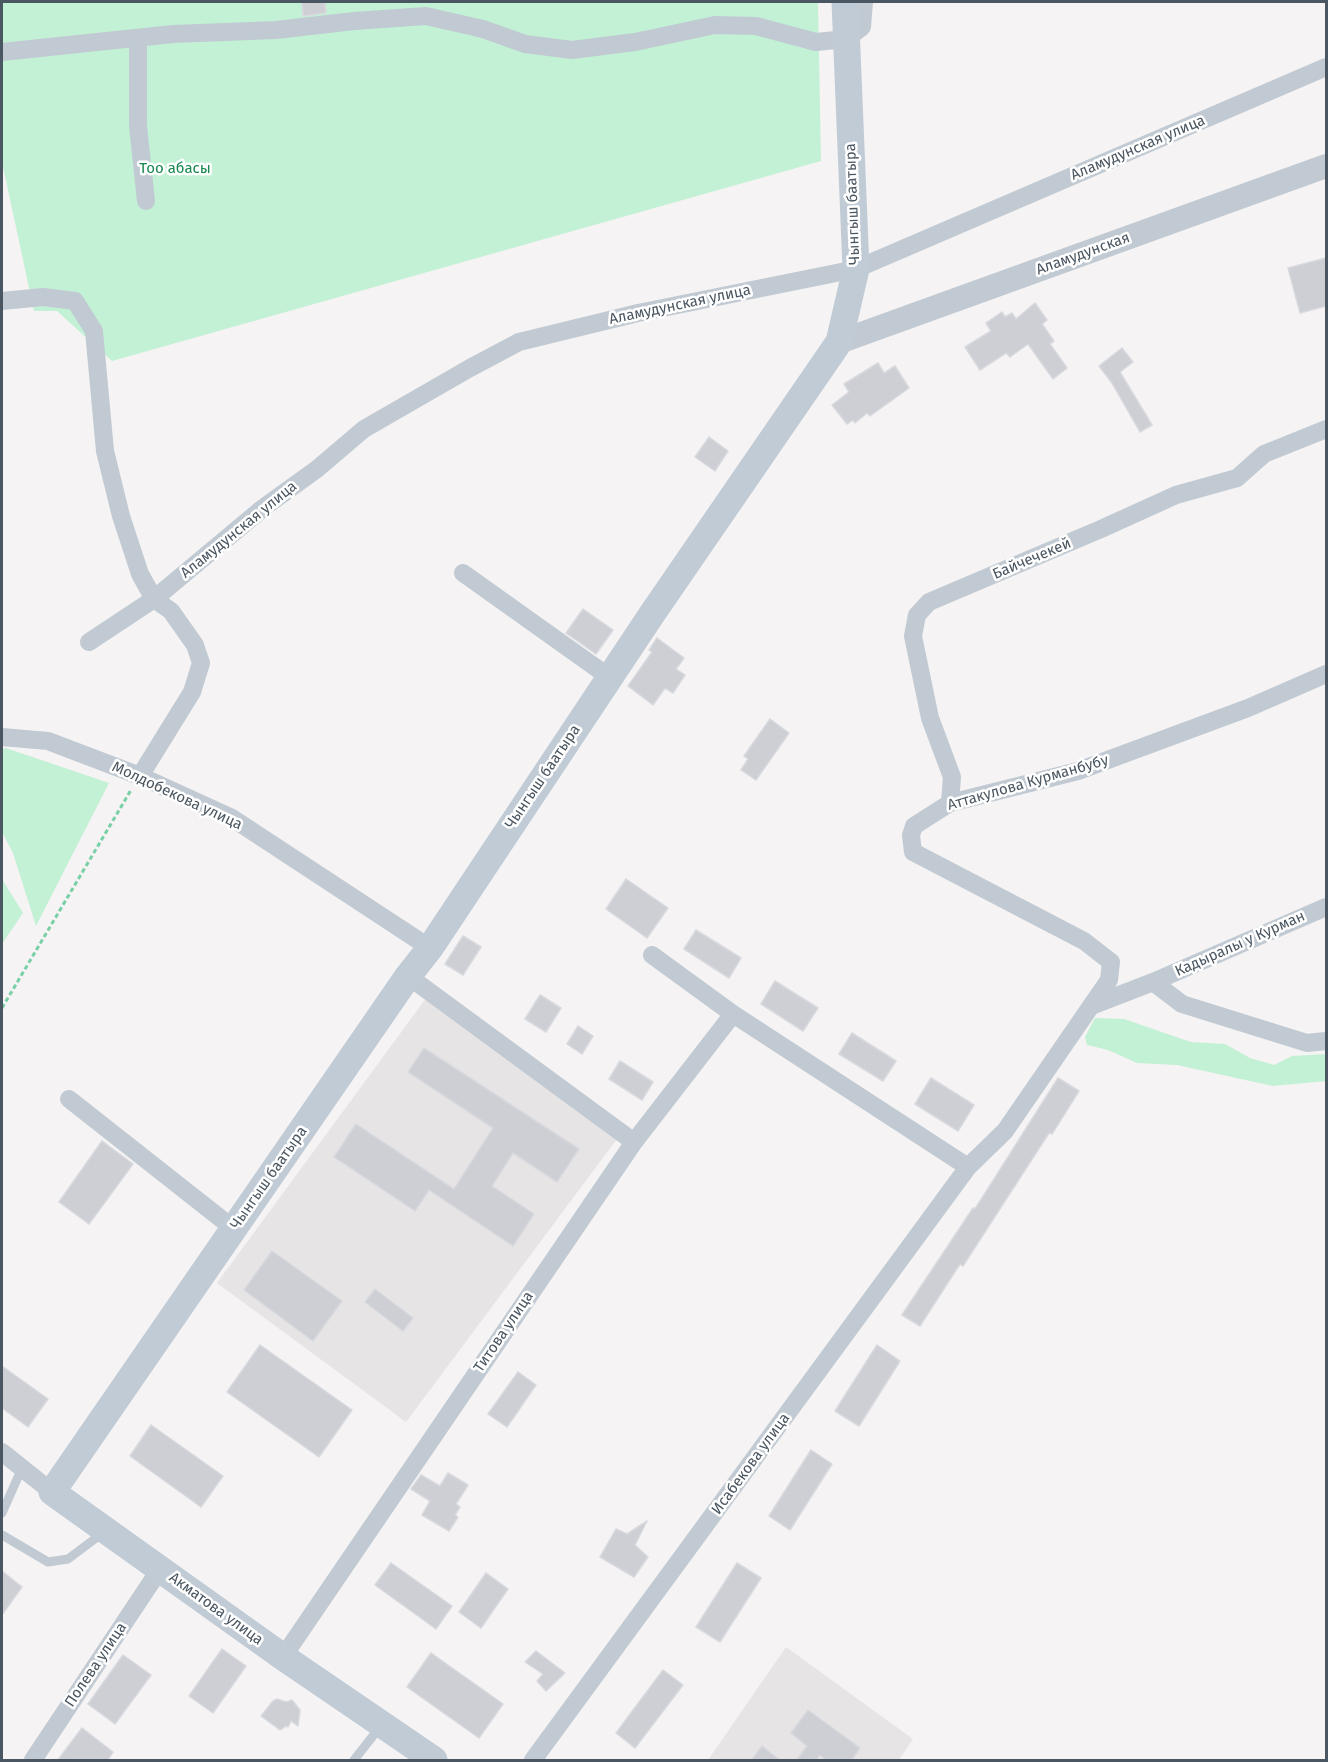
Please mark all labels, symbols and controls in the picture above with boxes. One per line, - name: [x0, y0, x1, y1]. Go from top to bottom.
- street label: Аламудунская улица: [1068, 112, 1208, 184]
- street label: Чынгыш баатыра: [842, 143, 864, 265]
- park label: Тоо абасы: [139, 160, 211, 178]
- street label: Аламудунская: [1034, 229, 1132, 279]
- street label: Аламудунская улица: [608, 281, 752, 329]
- street label: Аламудунская улица: [177, 478, 301, 582]
- street label: Байчечекей: [990, 534, 1074, 584]
- street label: Чынгыш баатыра: [502, 722, 584, 832]
- street label: Аттакулова Курманбубу: [945, 751, 1111, 815]
- street label: Молдобекова улица: [109, 758, 245, 834]
- street label: Кадыралы у Курман: [1172, 907, 1308, 981]
- street label: Чынгыш баатыра: [227, 1123, 311, 1233]
- street label: Титова улица: [470, 1288, 538, 1376]
- street label: Исабекова улица: [708, 1410, 794, 1518]
- street label: Акматова улица: [166, 1569, 266, 1649]
- street label: Полева улица: [61, 1619, 131, 1711]

